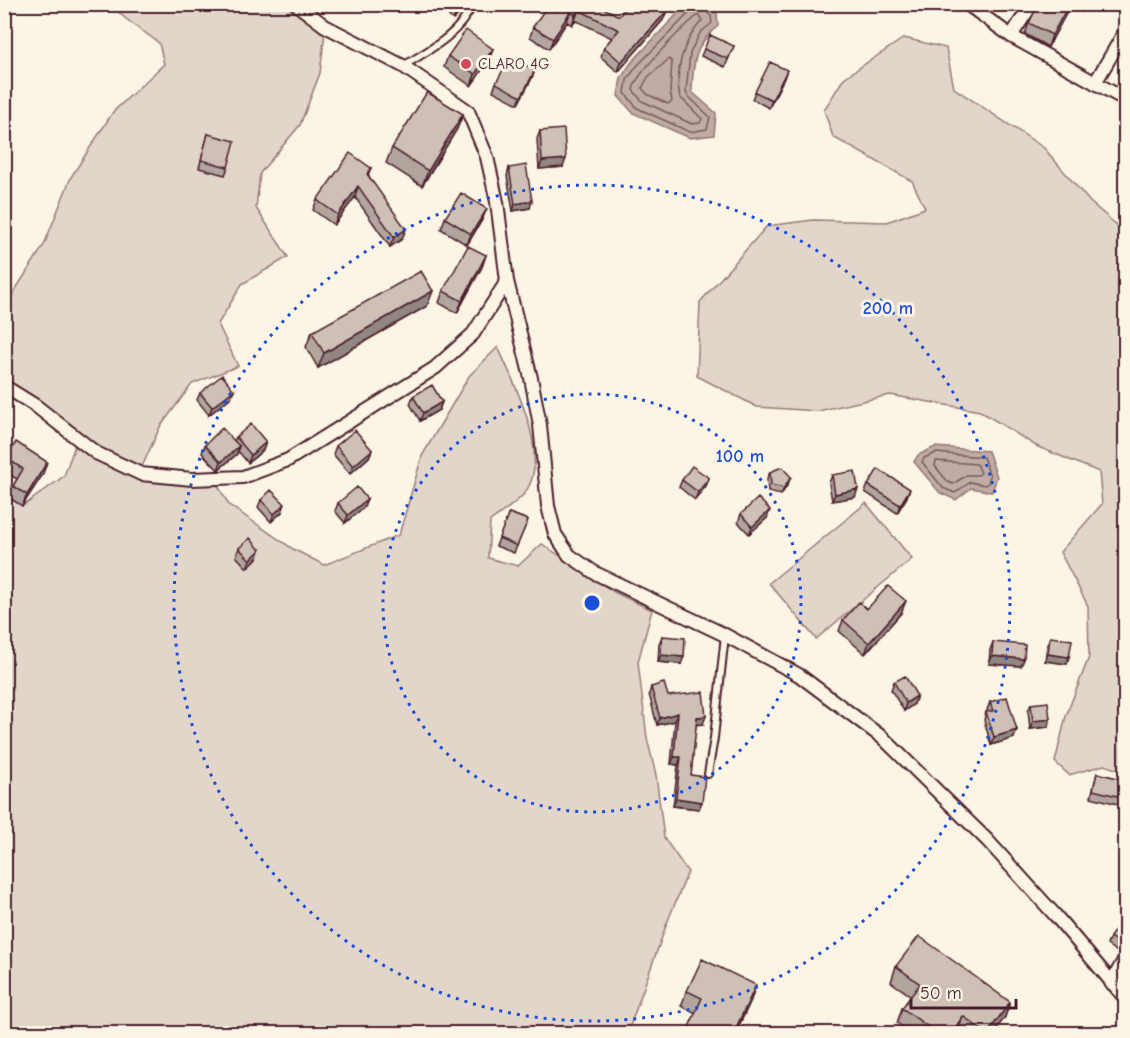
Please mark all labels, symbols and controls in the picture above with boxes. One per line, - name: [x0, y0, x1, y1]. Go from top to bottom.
- place label: CLARO 4G: [478, 55, 550, 73]
- marker: CLARO 4G: [459, 57, 473, 71]
- text: 200 m: [863, 298, 913, 319]
- text: 100 m: [716, 446, 764, 467]
- centre of rings: [582, 593, 602, 613]
- scale bar: [911, 972, 1016, 1010]
- text: 50 m: [920, 983, 962, 1004]

